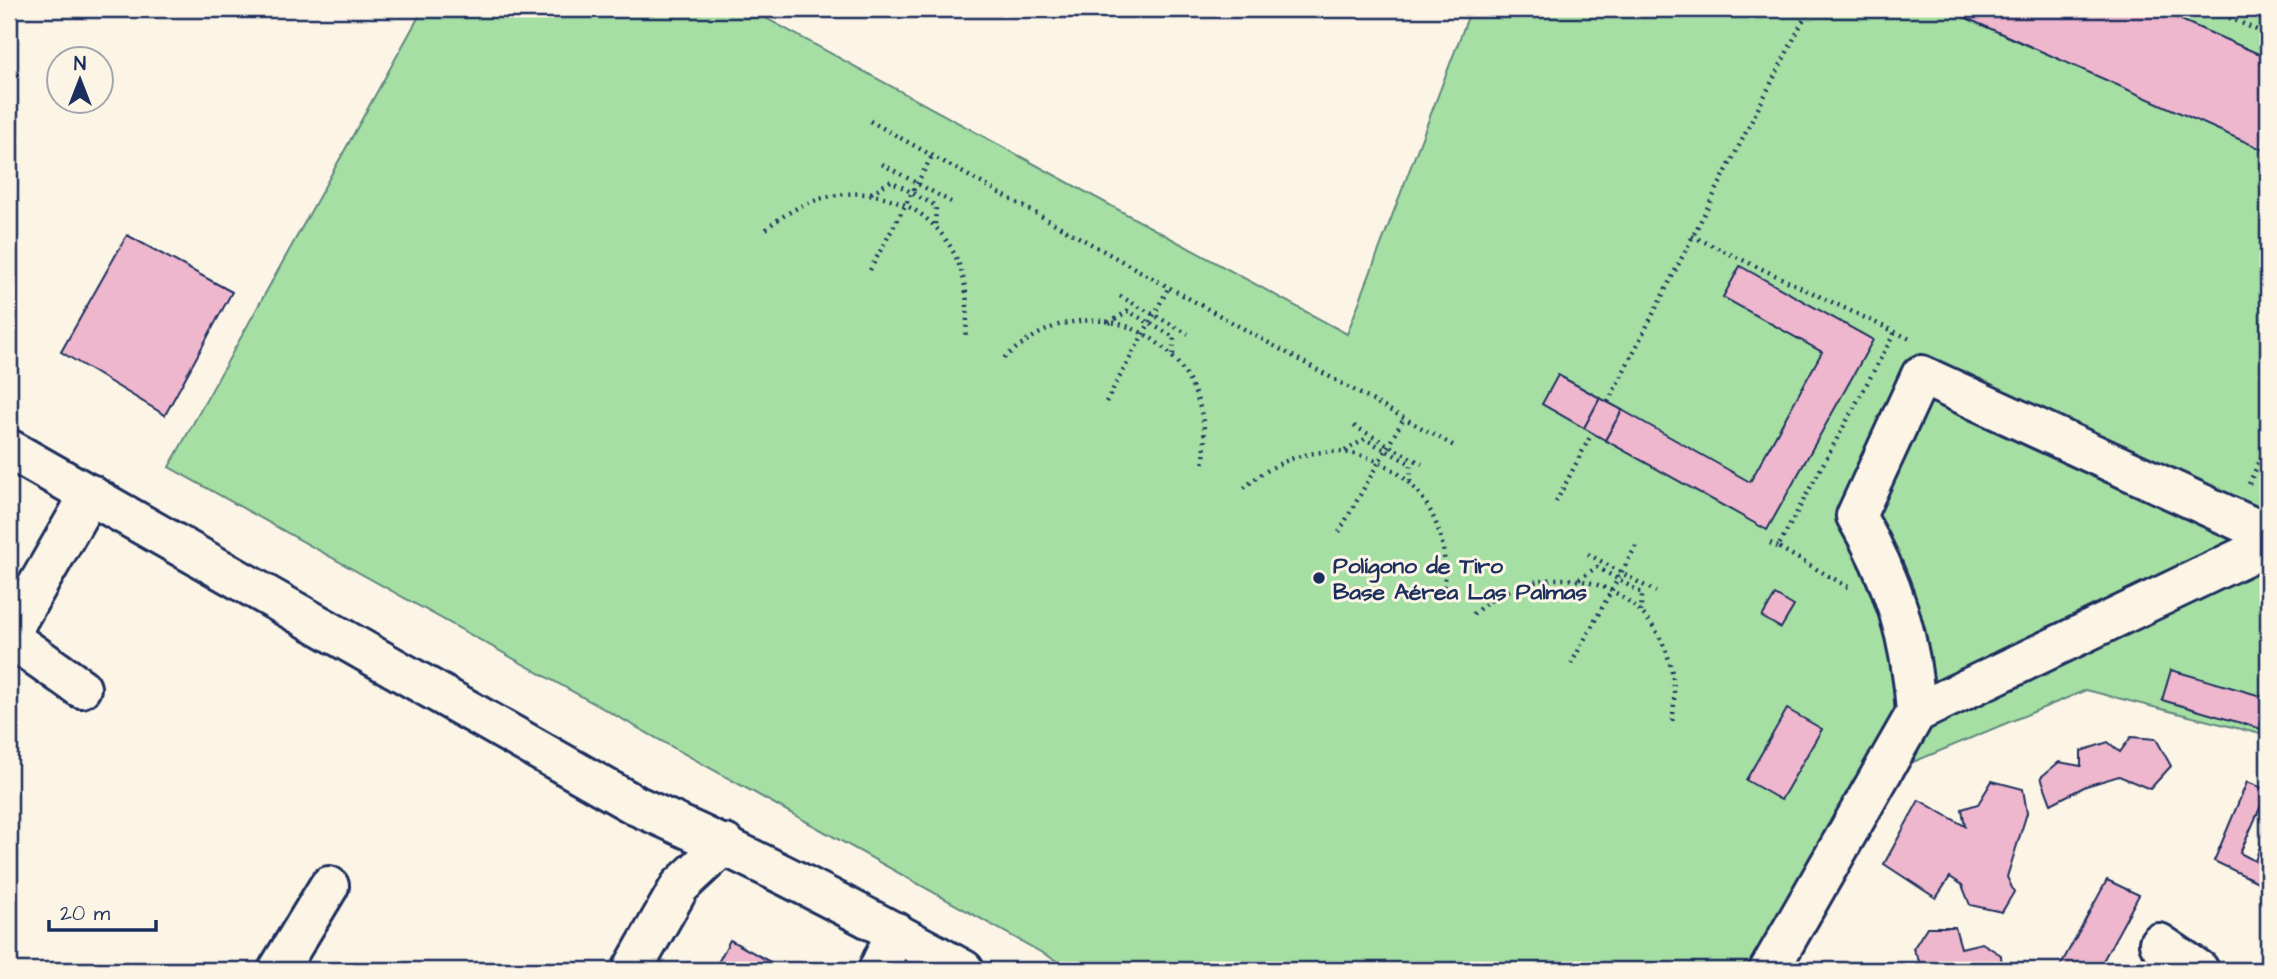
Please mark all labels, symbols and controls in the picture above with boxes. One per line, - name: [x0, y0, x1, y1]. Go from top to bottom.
- north arrow: [46, 46, 116, 116]
- text: N: [74, 51, 86, 78]
- place label: Polígono de Tiro Base Aérea Las Palmas: [1333, 550, 1587, 608]
- marker: Polígono de Tiro Base Aérea Las Palmas: [1311, 570, 1327, 586]
- scale bar: [49, 888, 156, 932]
- text: 20 m: [60, 899, 111, 928]

